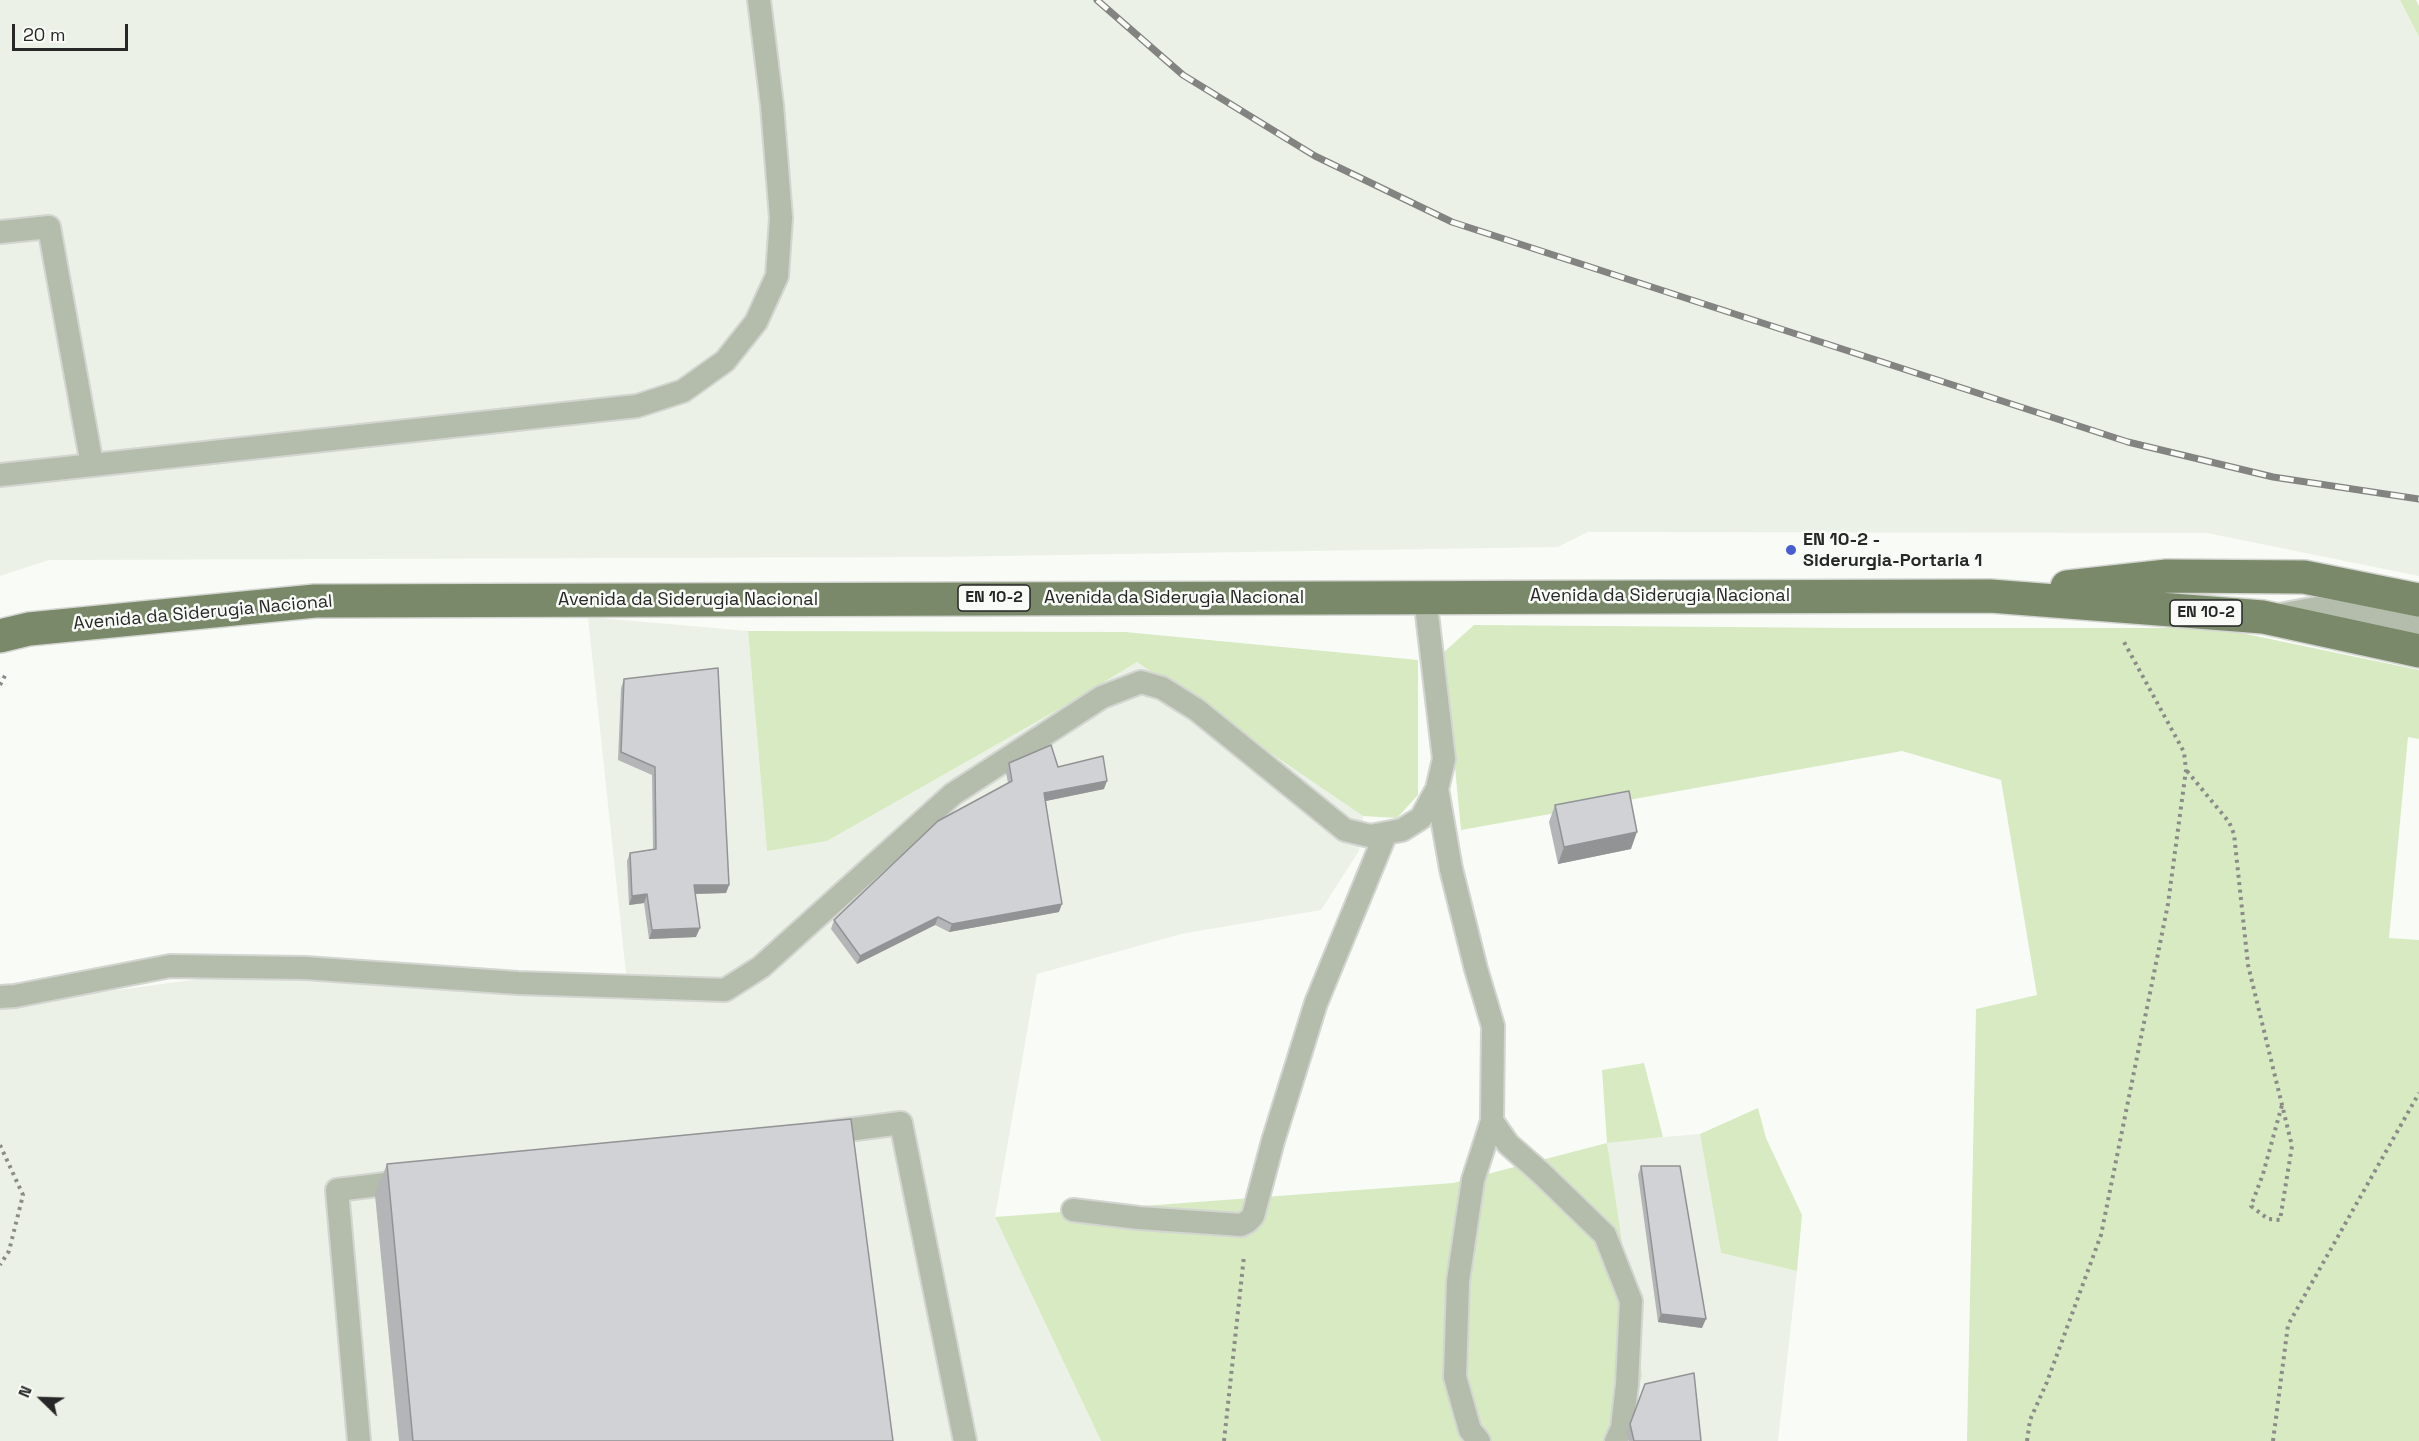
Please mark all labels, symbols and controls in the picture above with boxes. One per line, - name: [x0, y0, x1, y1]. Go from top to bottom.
- scale bar: [15, 12, 130, 50]
- text: 20 m: [23, 23, 66, 46]
- place label: EN 10-2 - Siderurgia-Portaria 1: [1803, 529, 1982, 572]
- marker: EN 10-2 - Siderurgia-Portaria 1: [1784, 543, 1798, 557]
- road number: EN 10-2: [958, 585, 1030, 611]
- street label: Avenida da Siderugia Nacional: [1530, 585, 1790, 607]
- street label: Avenida da Siderugia Nacional: [1044, 587, 1304, 609]
- street label: Avenida da Siderugia Nacional: [558, 589, 818, 611]
- street label: Avenida da Siderugia Nacional: [72, 591, 334, 635]
- road number: EN 10-2: [2170, 600, 2242, 626]
- north arrow: [12, 1369, 72, 1429]
- text: N: [13, 1383, 37, 1401]

